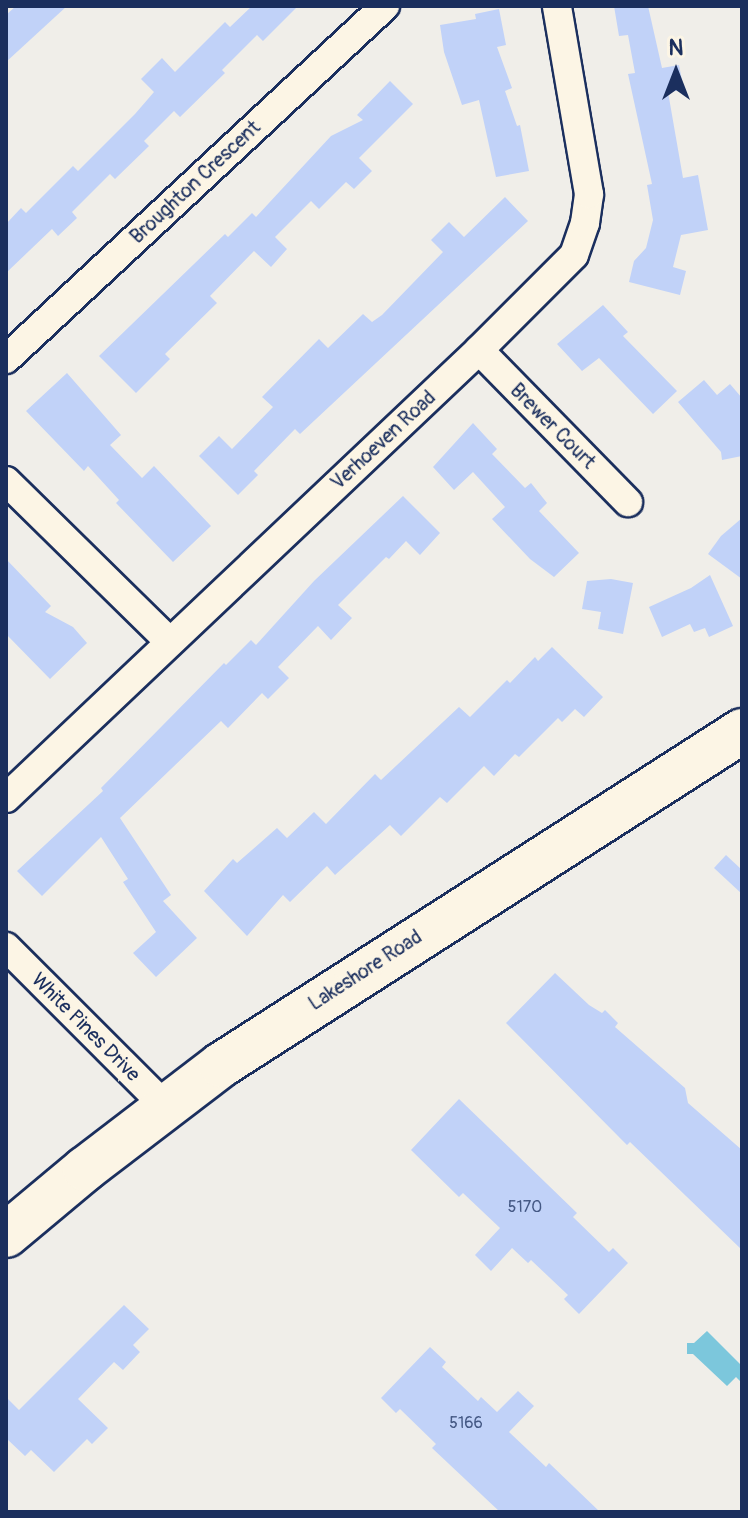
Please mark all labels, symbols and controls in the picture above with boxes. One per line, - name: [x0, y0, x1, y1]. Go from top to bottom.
- north arrow: [636, 32, 716, 112]
- text: N: [669, 34, 683, 62]
- street label: Broughton Crescent: [125, 115, 265, 249]
- street label: Brewer Court: [505, 378, 601, 474]
- street label: Verhoeven Road: [326, 385, 440, 495]
- street label: Lakeshore Road: [304, 924, 426, 1016]
- street label: White Pines Drive: [27, 968, 145, 1086]
- house number: 5170: [508, 1197, 542, 1217]
- house number: 5166: [449, 1413, 483, 1433]

